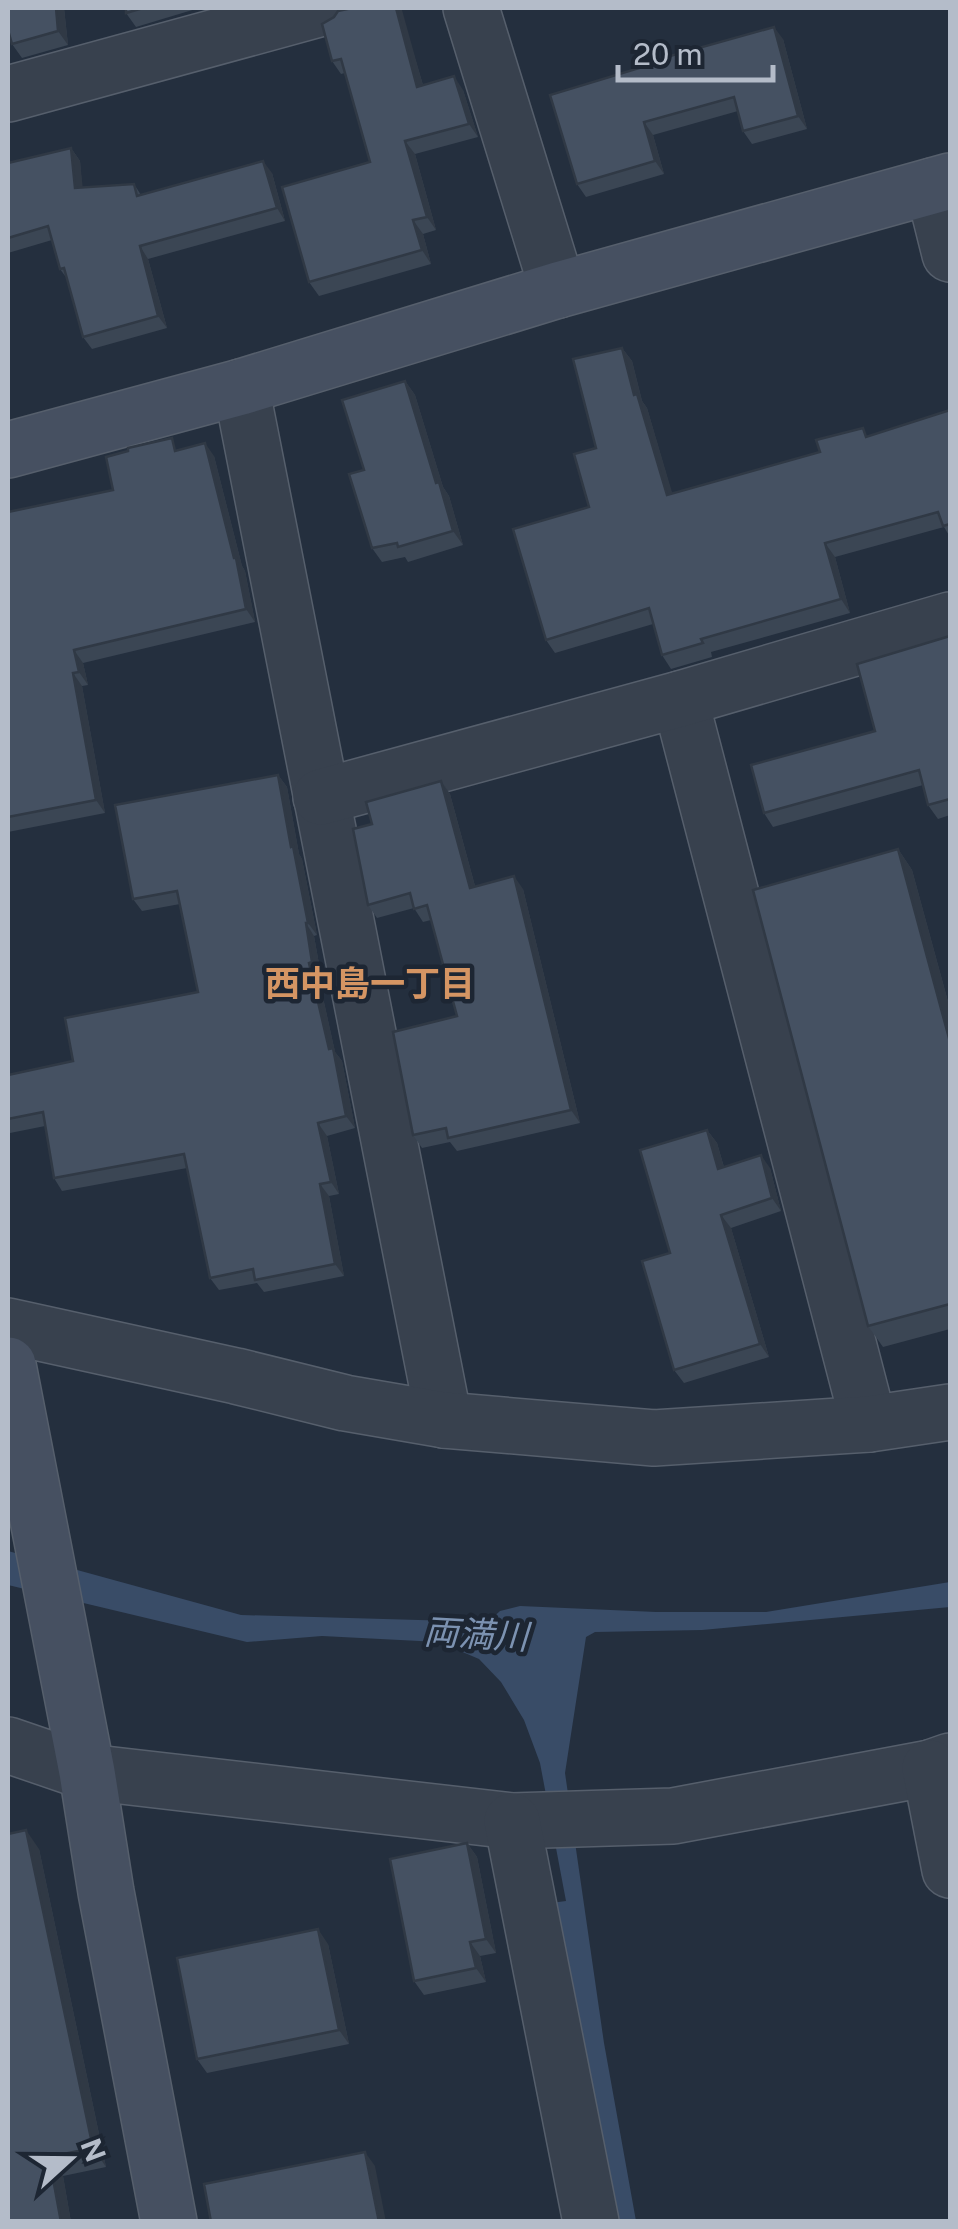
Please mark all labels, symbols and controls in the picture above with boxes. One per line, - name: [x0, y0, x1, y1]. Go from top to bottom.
- scale bar: [618, 20, 773, 82]
- text: 20 m: [633, 36, 702, 72]
- district label: 西中島一丁目: [265, 963, 475, 1004]
- water label: 両満川: [422, 1611, 533, 1657]
- north arrow: [20, 2109, 120, 2209]
- text: N: [74, 2134, 113, 2166]

